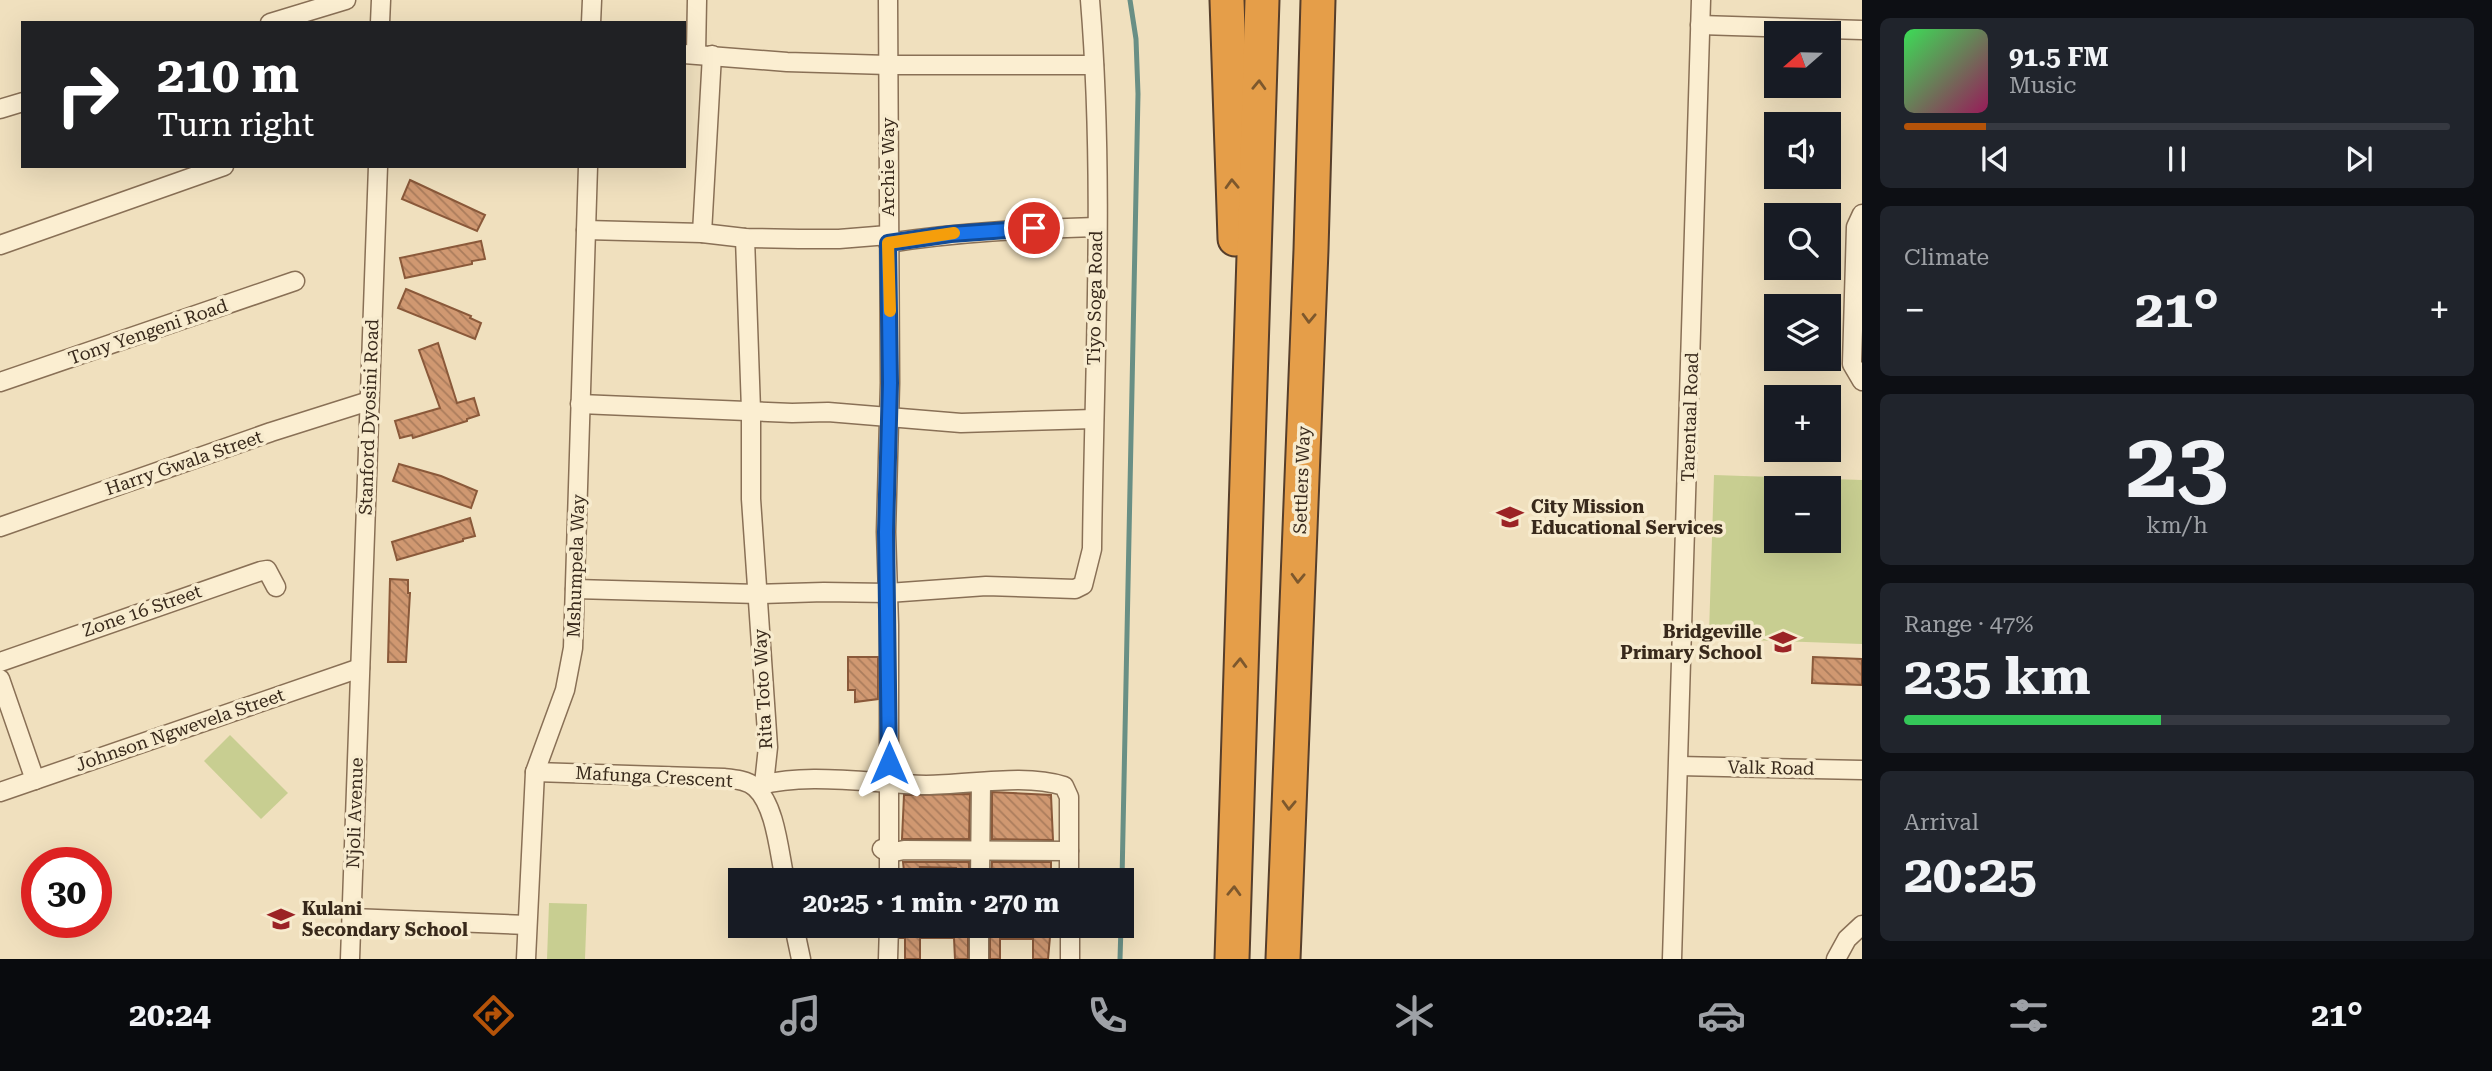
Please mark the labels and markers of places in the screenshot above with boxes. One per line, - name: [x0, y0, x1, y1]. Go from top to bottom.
- pin: [1004, 198, 1064, 258]
- place label: City Mission Educational Services: [1531, 496, 1723, 538]
- school or university icon: City Mission Educational Services: [1495, 502, 1525, 532]
- place label: Bridgeville Primary School: [1620, 621, 1762, 663]
- school or university icon: Bridgeville Primary School: [1768, 627, 1798, 657]
- place label: Kulani Secondary School: [302, 898, 468, 940]
- school or university icon: Kulani Secondary School: [266, 904, 296, 934]

